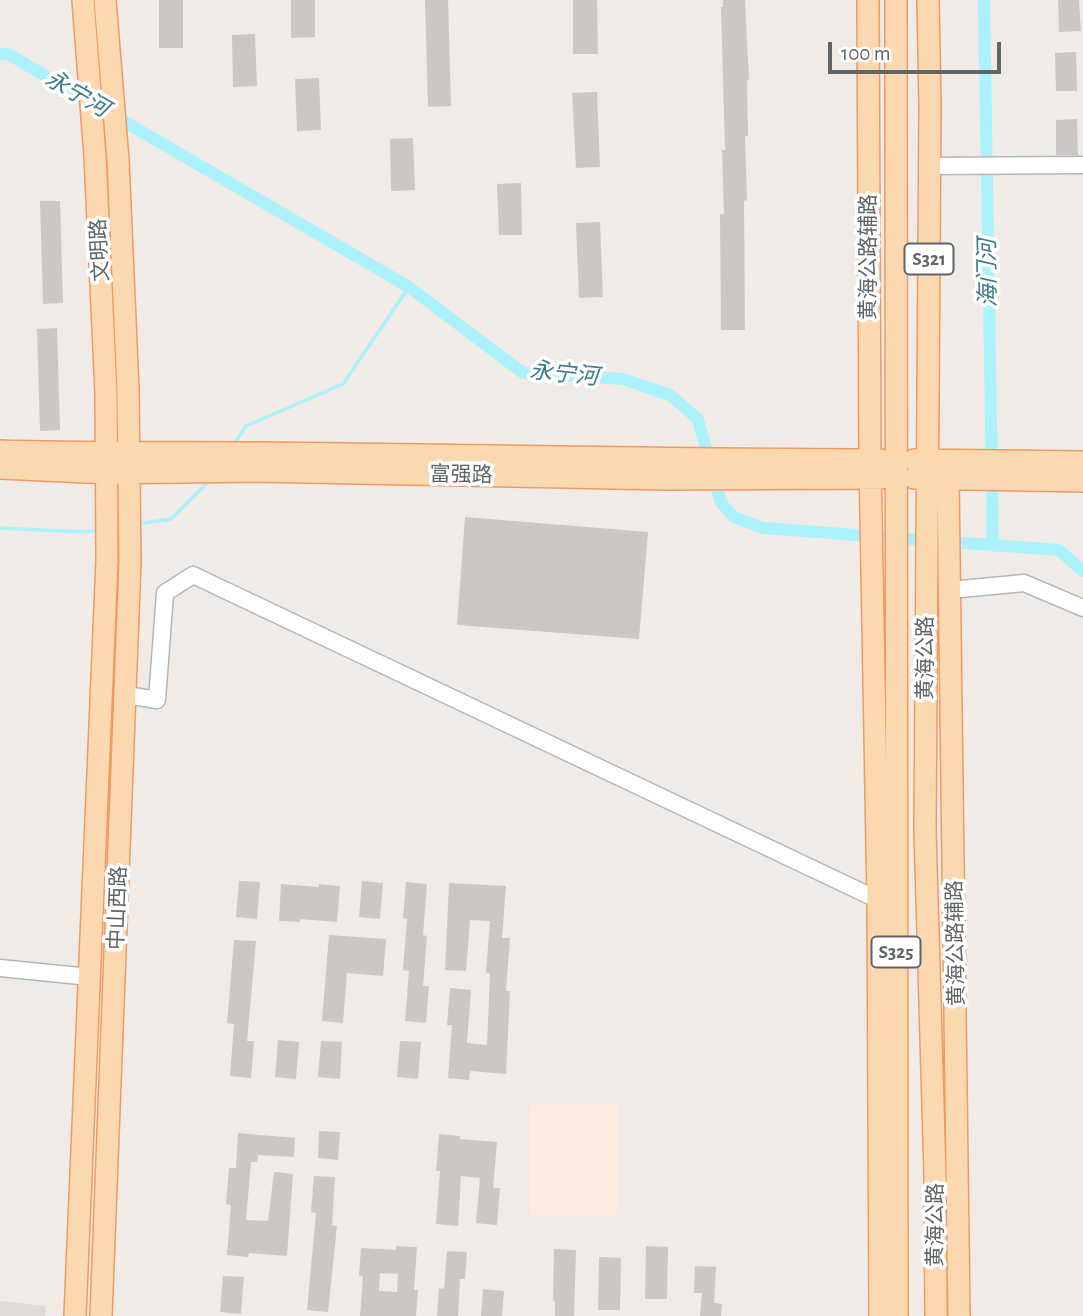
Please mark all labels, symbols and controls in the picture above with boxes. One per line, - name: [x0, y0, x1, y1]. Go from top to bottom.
- scale bar: [831, 28, 1004, 72]
- text: 100 m: [841, 43, 891, 64]
- water label: 永宁河: [40, 65, 114, 123]
- street label: 黄海公路辅路: [856, 194, 882, 320]
- street label: 文明路: [86, 218, 114, 282]
- water label: 海门河: [974, 238, 1002, 308]
- road number: S321: [904, 244, 954, 274]
- water label: 永宁河: [528, 357, 600, 391]
- street label: 富强路: [429, 462, 493, 488]
- street label: 黄海公路: [913, 616, 939, 700]
- street label: 中山西路: [104, 866, 132, 950]
- street label: 黄海公路辅路: [942, 880, 970, 1006]
- road number: S325: [872, 936, 920, 968]
- street label: 黄海公路: [923, 1183, 949, 1267]

